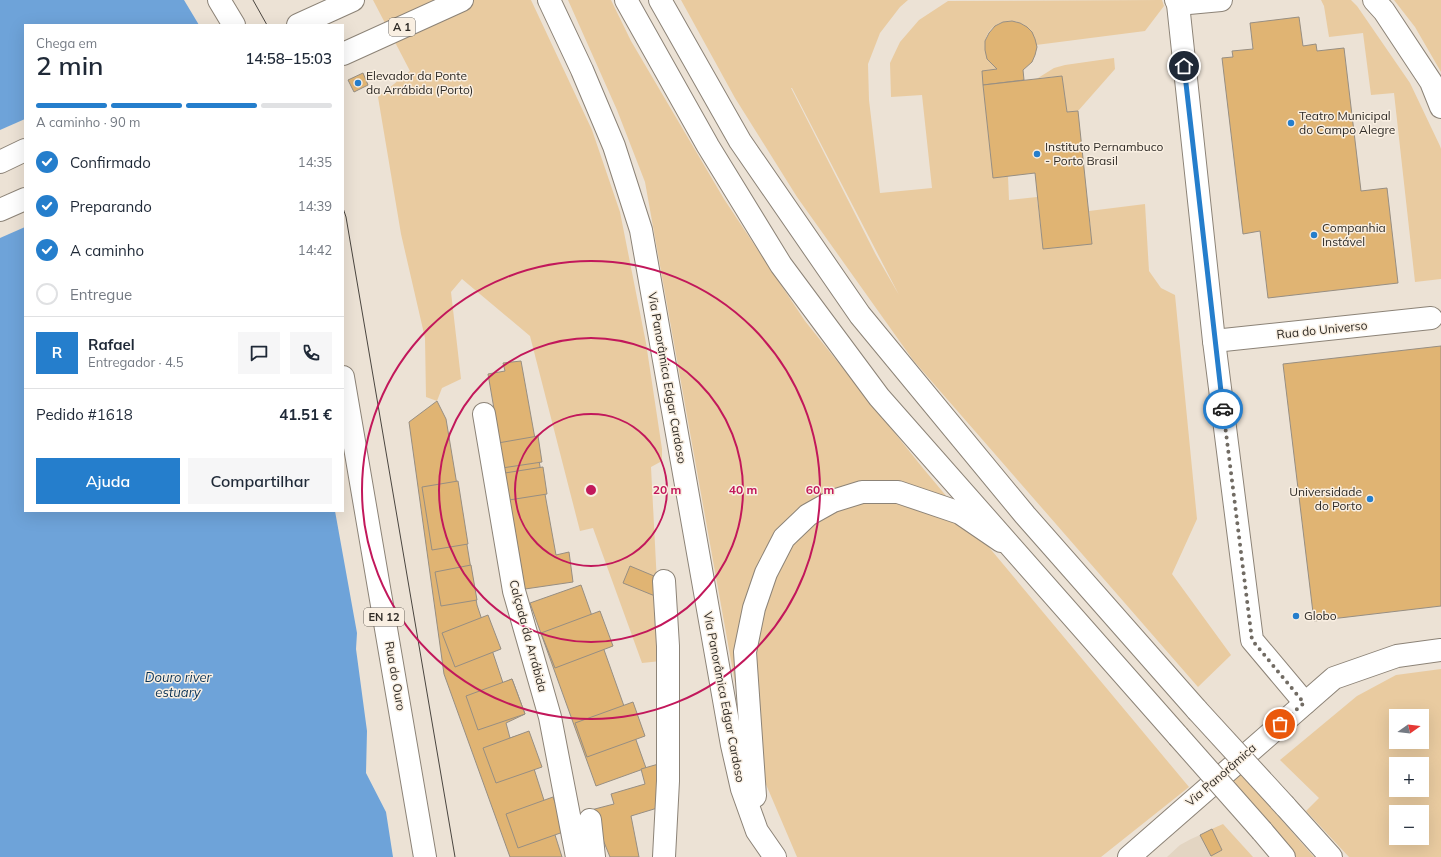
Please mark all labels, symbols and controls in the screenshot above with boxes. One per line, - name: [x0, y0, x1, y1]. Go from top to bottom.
- road number: A 1: [389, 18, 415, 36]
- text: Chega em: [36, 35, 97, 51]
- text: 2 min: [36, 49, 104, 82]
- text: 14:58–15:03: [245, 49, 332, 68]
- pin: [1167, 49, 1201, 83]
- icon: home: [1173, 55, 1195, 77]
- place label: Elevador da Ponte da Arrábida (Porto): [366, 68, 473, 97]
- marker: Elevador da Ponte da Arrábida (Porto): [353, 78, 363, 88]
- place label: Teatro Municipal do Campo Alegre: [1299, 108, 1395, 137]
- text: A caminho · 90 m: [36, 114, 141, 130]
- marker: Teatro Municipal do Campo Alegre: [1286, 118, 1296, 128]
- place label: Instituto Pernambuco - Porto Brasil: [1045, 139, 1163, 168]
- marker: Instituto Pernambuco - Porto Brasil: [1032, 149, 1042, 159]
- icon: check: [36, 151, 58, 173]
- text: Confirmado: [70, 153, 151, 172]
- text: 14:35: [298, 154, 332, 170]
- icon: check: [36, 195, 58, 217]
- text: Preparando: [70, 197, 152, 216]
- text: 14:39: [298, 198, 332, 214]
- place label: Companhia Instável: [1322, 220, 1386, 249]
- marker: Companhia Instável: [1309, 230, 1319, 240]
- icon: check: [36, 239, 58, 261]
- text: A caminho: [70, 241, 144, 260]
- text: 14:42: [298, 242, 332, 258]
- text: Entregue: [70, 285, 132, 304]
- street label: Via Panorâmica Edgar Cardoso: [645, 291, 690, 465]
- street label: Rua do Universo: [1276, 317, 1368, 342]
- button: chat: [238, 332, 280, 374]
- button: phone: [290, 332, 332, 374]
- text: Rafael: [88, 335, 135, 354]
- text: R: [52, 343, 62, 362]
- text: Entregador · 4.5: [88, 354, 183, 370]
- courier: [1203, 389, 1243, 429]
- icon: car: [1212, 398, 1234, 420]
- text: Pedido #1618: [36, 405, 133, 424]
- text: 41.51 €: [279, 405, 332, 424]
- button: Ajuda: [36, 458, 180, 504]
- button: Compartilhar: [188, 458, 332, 504]
- text: 20 m: [653, 482, 681, 497]
- text: 40 m: [729, 482, 757, 497]
- text: 60 m: [806, 482, 834, 497]
- centre of rings: [584, 483, 598, 497]
- place label: Universidade do Porto: [1289, 484, 1362, 513]
- marker: Universidade do Porto: [1365, 494, 1375, 504]
- street label: Calçada da Arrábida: [506, 578, 551, 694]
- road number: EN 12: [364, 608, 404, 626]
- place label: Globo: [1304, 608, 1337, 623]
- street label: Via Panorâmica Edgar Cardoso: [701, 610, 748, 784]
- marker: Globo: [1291, 611, 1301, 621]
- street label: Rua do Ouro: [382, 640, 409, 712]
- water label: Douro river estuary: [145, 669, 213, 700]
- pin: [1263, 707, 1297, 741]
- north arrow: [1389, 709, 1429, 749]
- map controls: [1389, 709, 1429, 845]
- icon: bag: [1269, 713, 1291, 735]
- street label: Via Panorâmica: [1182, 740, 1259, 809]
- button: +: [1389, 757, 1429, 797]
- button: −: [1389, 805, 1429, 845]

